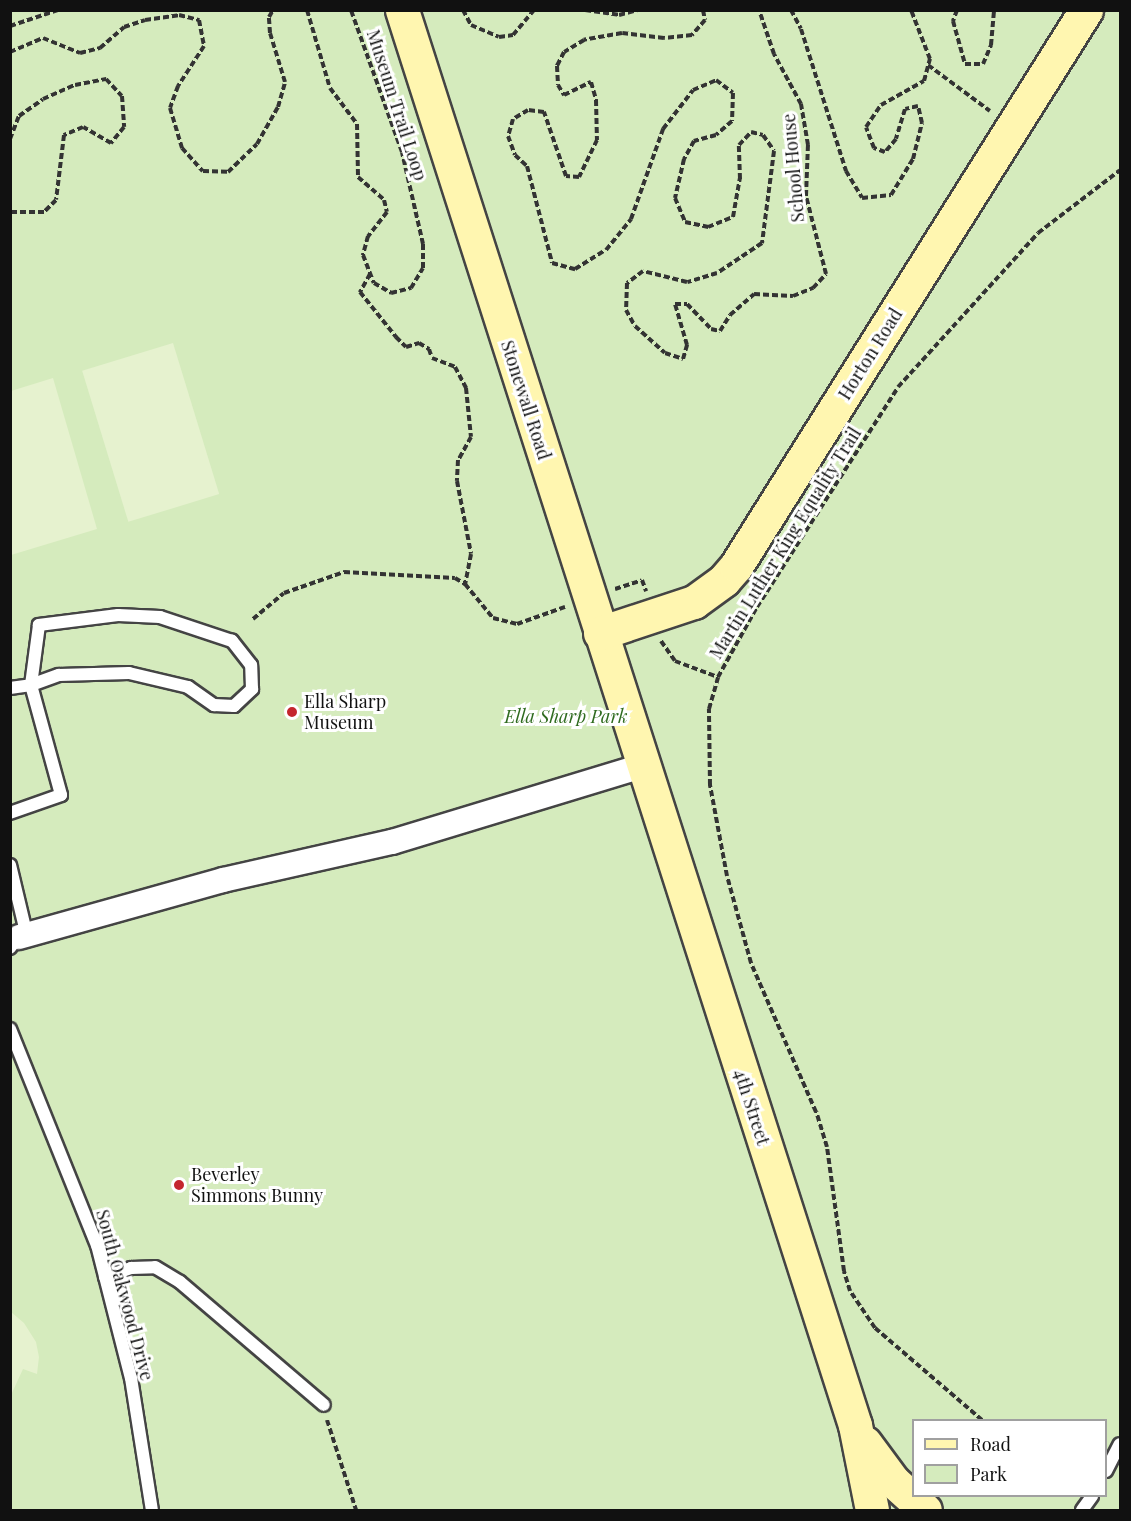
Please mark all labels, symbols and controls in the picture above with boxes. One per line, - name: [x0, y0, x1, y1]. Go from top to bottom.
- street label: Museum Trail Loop: [362, 27, 432, 183]
- street label: School House: [777, 113, 809, 223]
- street label: Horton Road: [833, 304, 907, 404]
- street label: Stonewall Road: [497, 338, 555, 462]
- street label: Martin Luther King Equality Trail: [704, 423, 866, 663]
- place label: Ella Sharp Museum: [304, 691, 386, 734]
- marker: Ella Sharp Museum: [285, 705, 299, 719]
- park label: Ella Sharp Park: [505, 705, 627, 727]
- street label: 4th Street: [730, 1066, 774, 1148]
- place label: Beverley Simmons Bunny: [191, 1164, 323, 1206]
- marker: Beverley Simmons Bunny: [172, 1178, 186, 1192]
- street label: South Oakwood Drive: [92, 1207, 158, 1383]
- legend: [912, 1419, 1107, 1497]
- text: Road: [970, 1432, 1011, 1456]
- text: Park: [970, 1462, 1007, 1486]

